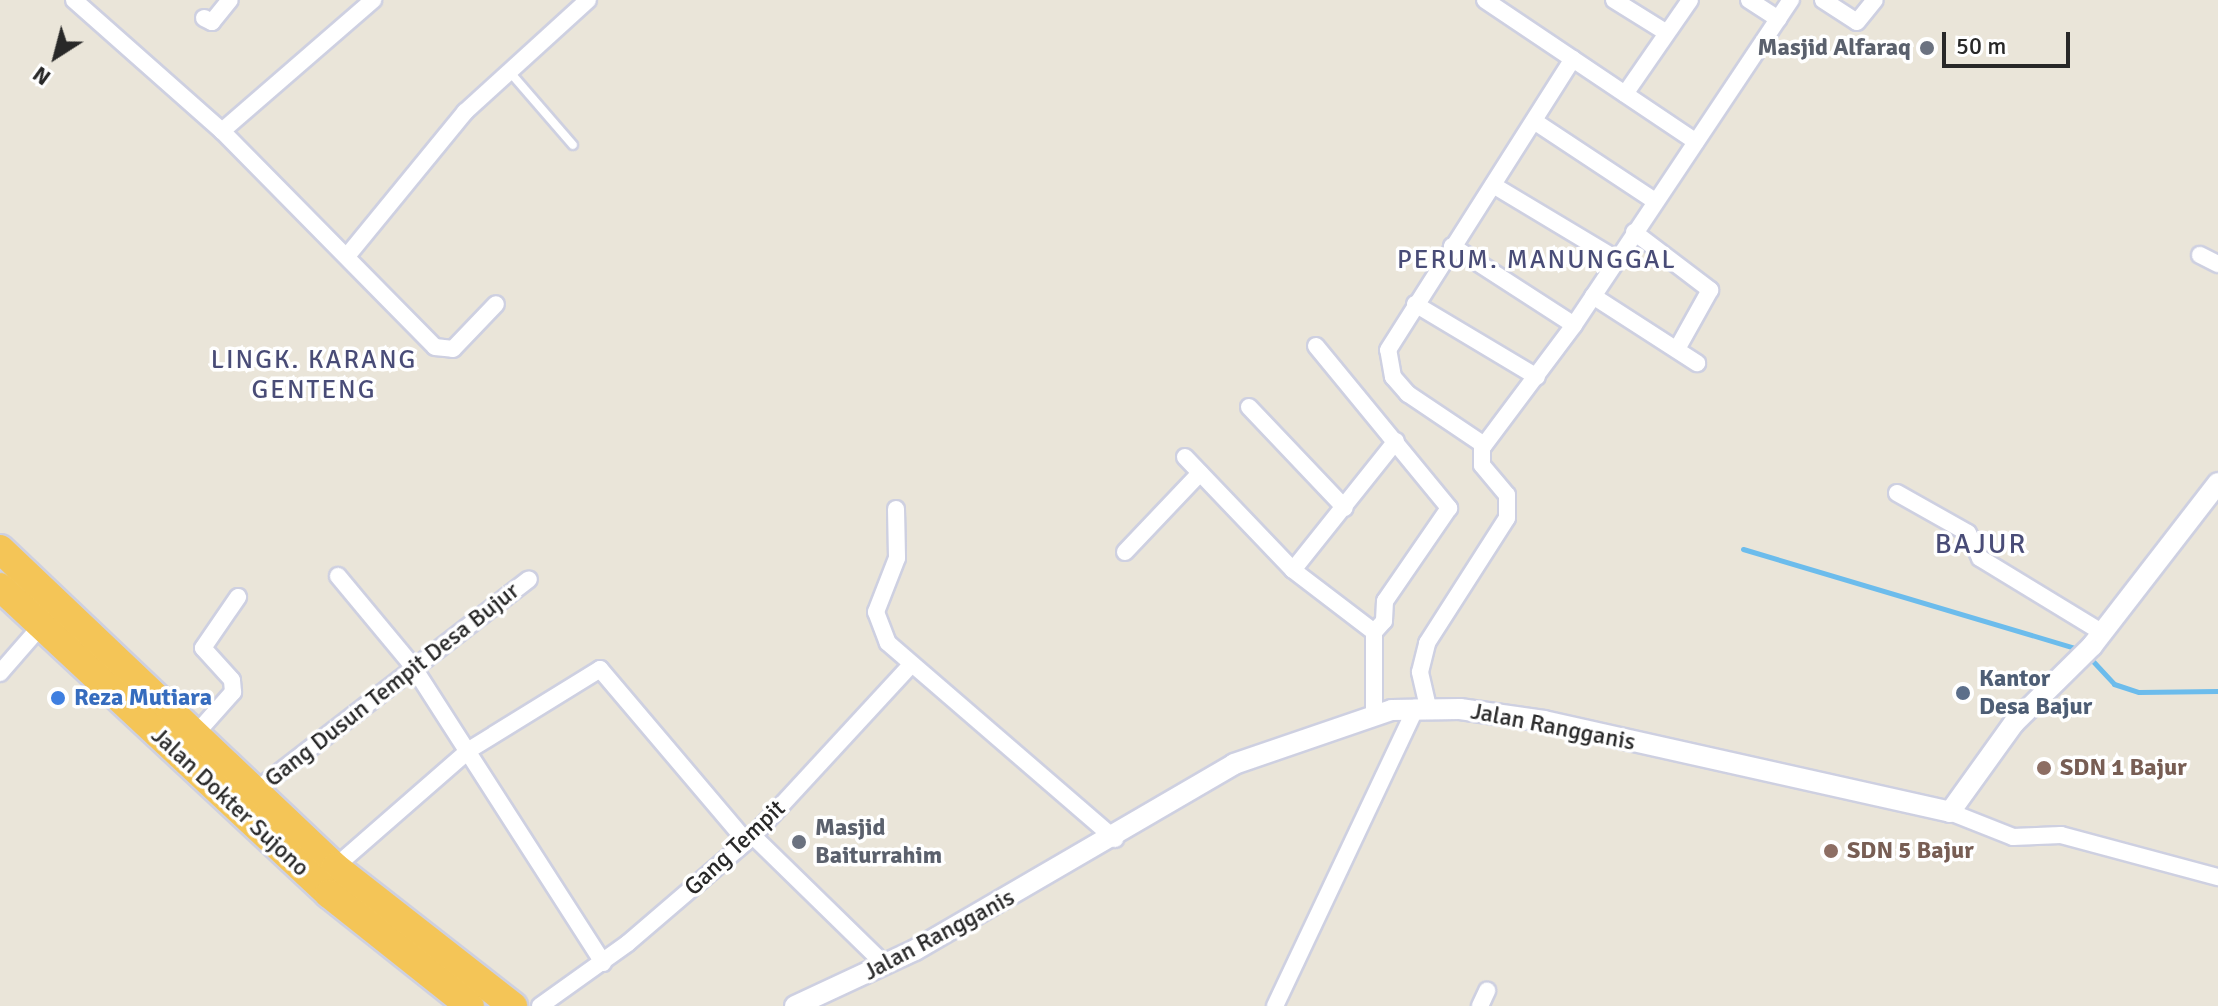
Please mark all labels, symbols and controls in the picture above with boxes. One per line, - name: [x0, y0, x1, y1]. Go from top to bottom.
- north arrow: [16, 16, 96, 96]
- scale bar: [1946, 16, 2074, 66]
- text: 50 m: [1956, 31, 2006, 61]
- place label: Masjid Alfaraq: [1758, 34, 1911, 62]
- marker: Masjid Alfaraq: [1918, 39, 1936, 57]
- text: N: [27, 60, 56, 91]
- district label: PERUM. MANUNGGAL: [1397, 245, 1677, 277]
- district label: LINGK. KARANG GENTENG: [211, 345, 417, 406]
- district label: BAJUR: [1935, 527, 2027, 561]
- street label: Gang Dusun Tempit Desa Bujur: [259, 577, 525, 793]
- place label: Kantor Desa Bajur: [1979, 665, 2092, 721]
- place label: Reza Mutiara: [74, 684, 212, 712]
- marker: Kantor Desa Bajur: [1954, 684, 1972, 702]
- marker: Reza Mutiara: [49, 689, 67, 707]
- street label: Jalan Rangganis: [1468, 697, 1638, 757]
- street label: Jalan Dokter Sujono: [145, 721, 315, 883]
- place label: SDN 1 Bajur: [2060, 754, 2187, 782]
- marker: SDN 1 Bajur: [2035, 759, 2053, 777]
- street label: Gang Tempit: [679, 794, 791, 902]
- place label: Masjid Baiturrahim: [815, 814, 942, 870]
- marker: Masjid Baiturrahim: [790, 833, 808, 851]
- place label: SDN 5 Bajur: [1847, 837, 1974, 865]
- marker: SDN 5 Bajur: [1822, 842, 1840, 860]
- street label: Jalan Rangganis: [859, 883, 1019, 987]

